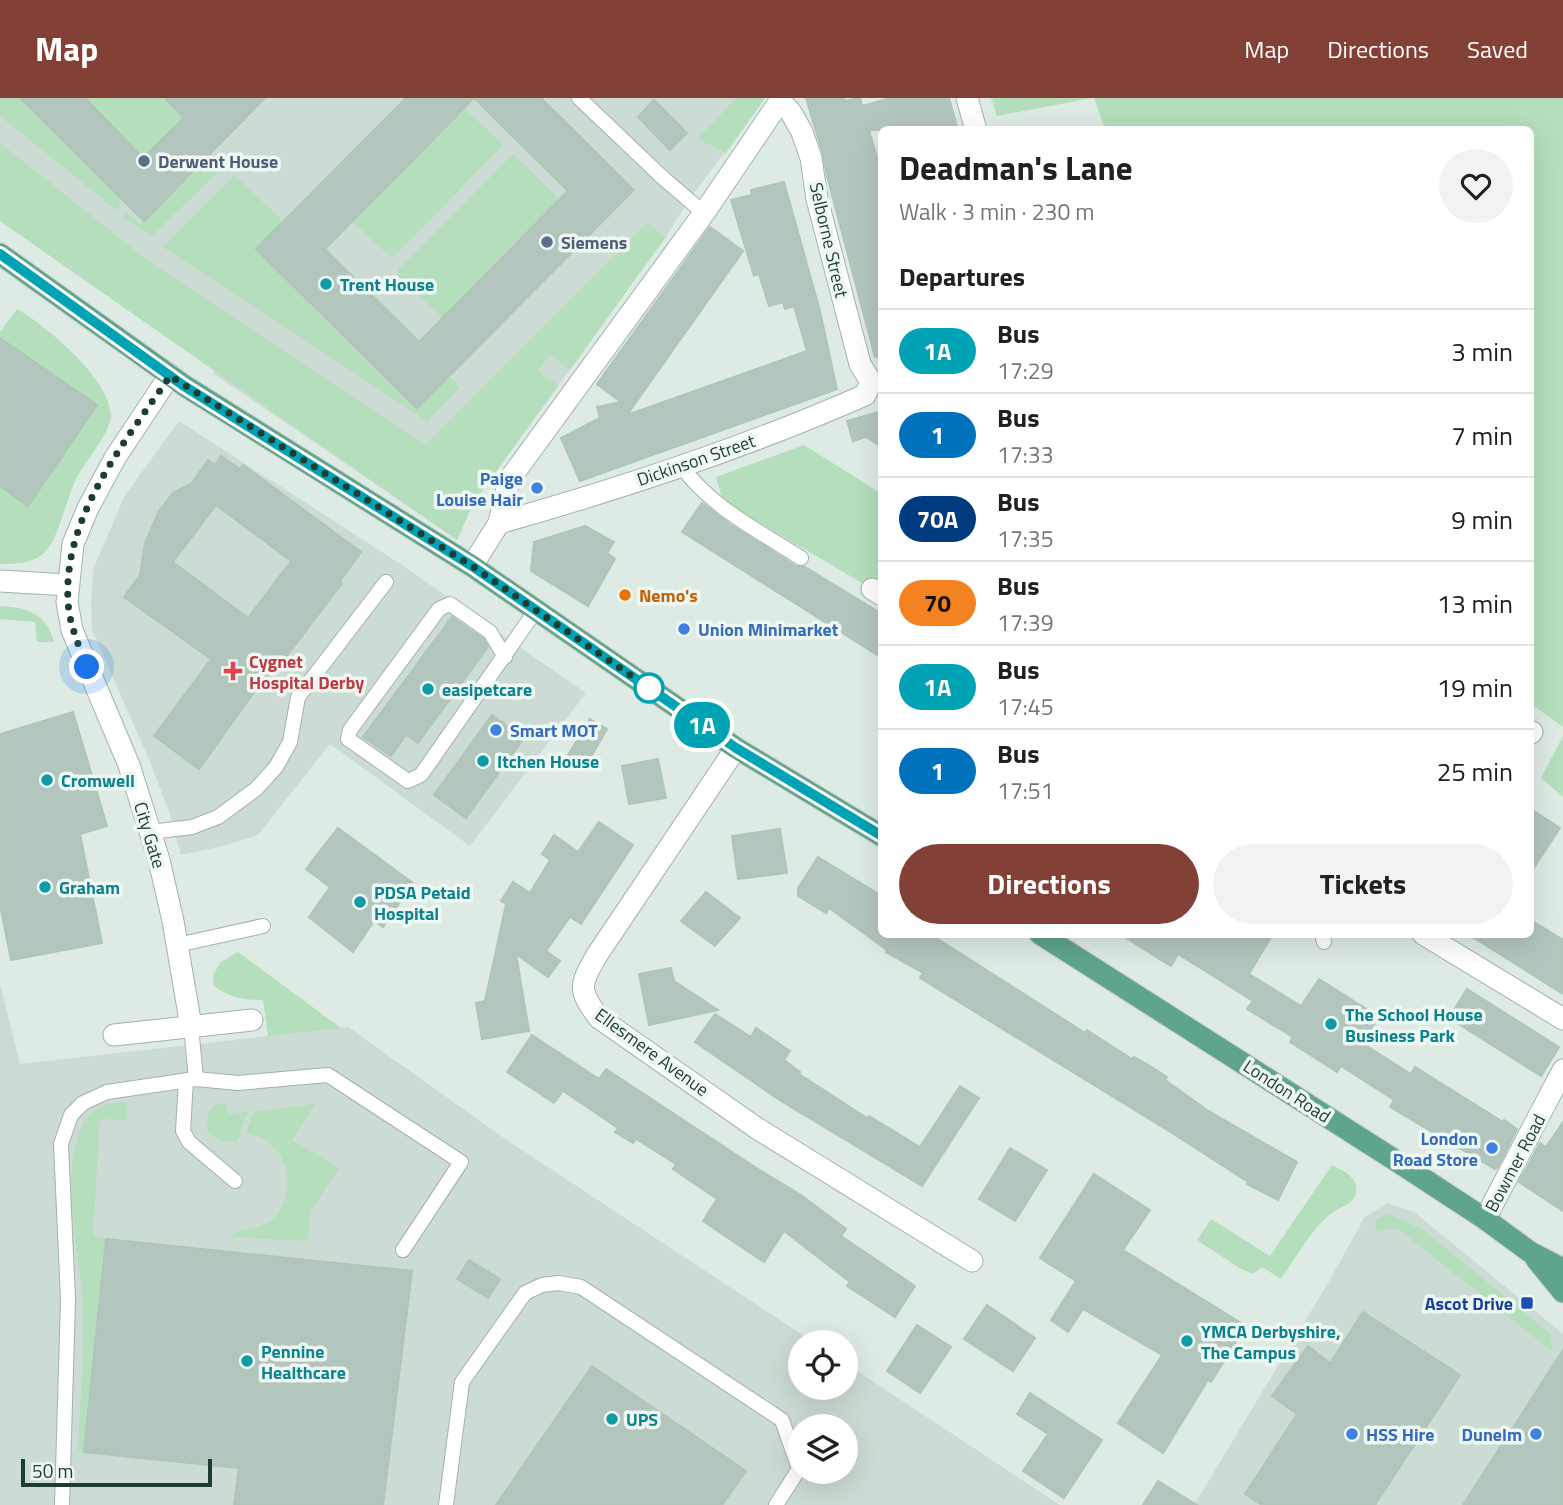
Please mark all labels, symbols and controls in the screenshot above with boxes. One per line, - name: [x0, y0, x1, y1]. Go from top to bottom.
- text: Map: [35, 24, 98, 74]
- text: Map: [1244, 31, 1289, 67]
- text: Directions: [1327, 31, 1429, 67]
- text: Saved: [1467, 31, 1528, 67]
- text: Deadman's Lane: [899, 143, 1133, 193]
- place label: Derwent House: [158, 148, 278, 175]
- button: heart: [1439, 149, 1513, 223]
- marker: Derwent House: [136, 153, 152, 169]
- street label: Selborne Street: [803, 180, 856, 301]
- text: Walk · 3 min · 230 m: [899, 194, 1095, 229]
- place label: Siemens: [561, 229, 627, 256]
- marker: Siemens: [539, 234, 555, 250]
- text: Departures: [899, 257, 1025, 296]
- place label: Trent House: [340, 271, 434, 298]
- marker: Trent House: [318, 276, 334, 292]
- text: Bus: [997, 314, 1039, 353]
- text: 3 min: [1451, 332, 1513, 371]
- text: 1A: [924, 333, 951, 369]
- text: 17:29: [997, 353, 1054, 388]
- text: Bus: [997, 398, 1039, 437]
- text: 7 min: [1451, 416, 1513, 455]
- text: 1: [931, 417, 944, 453]
- street label: Dickinson Street: [633, 427, 759, 493]
- text: 17:33: [997, 437, 1054, 472]
- place label: Paige Louise Hair: [436, 465, 523, 513]
- marker: Paige Louise Hair: [529, 480, 545, 496]
- text: Bus: [997, 482, 1039, 521]
- text: 9 min: [1451, 500, 1513, 539]
- text: 70A: [917, 501, 958, 537]
- text: 17:35: [997, 521, 1054, 556]
- text: Bus: [997, 566, 1039, 605]
- place label: Nemo's: [639, 582, 698, 609]
- text: 13 min: [1437, 584, 1513, 623]
- text: 70: [924, 585, 951, 621]
- marker: Nemo's: [617, 587, 633, 603]
- text: 17:39: [997, 605, 1054, 640]
- place label: Union Minimarket: [698, 616, 839, 643]
- marker: Union Minimarket: [676, 621, 692, 637]
- place label: Cygnet Hospital Derby: [249, 648, 364, 696]
- your location: [69, 649, 104, 684]
- text: Bus: [997, 650, 1039, 689]
- marker: Cygnet Hospital Derby: [223, 661, 243, 681]
- text: 19 min: [1437, 668, 1513, 707]
- text: 1A: [924, 669, 951, 705]
- unlabelled marker: [634, 673, 664, 703]
- place label: easipetcare: [442, 676, 532, 703]
- marker: easipetcare: [420, 681, 436, 697]
- text: 17:45: [997, 689, 1054, 724]
- line badge: 1A: [670, 702, 734, 748]
- text: 1A: [688, 707, 716, 743]
- place label: Smart MOT: [510, 717, 598, 744]
- marker: Smart MOT: [488, 722, 504, 738]
- text: Bus: [997, 734, 1039, 773]
- place label: Itchen House: [497, 748, 599, 775]
- text: 25 min: [1437, 752, 1513, 791]
- marker: Itchen House: [475, 753, 491, 769]
- text: 1: [931, 753, 944, 789]
- place label: Cromwell: [61, 767, 135, 794]
- marker: Cromwell: [39, 772, 55, 788]
- text: 17:51: [997, 773, 1054, 808]
- street label: City Gate: [127, 798, 173, 872]
- button: Directions: [899, 844, 1199, 924]
- button: Tickets: [1213, 844, 1513, 924]
- place label: Graham: [59, 874, 120, 901]
- marker: Graham: [37, 879, 53, 895]
- place label: PDSA Petaid Hospital: [374, 879, 471, 927]
- marker: PDSA Petaid Hospital: [352, 894, 368, 910]
- street label: Ellesmere Avenue: [589, 1001, 715, 1103]
- place label: The School House Business Park: [1345, 1001, 1483, 1049]
- marker: The School House Business Park: [1323, 1016, 1339, 1032]
- street label: London Road: [1238, 1053, 1336, 1129]
- street label: Bowmer Road: [1478, 1109, 1552, 1217]
- place label: London Road Store: [1393, 1125, 1478, 1173]
- marker: London Road Store: [1484, 1140, 1500, 1156]
- place label: Ascot Drive: [1425, 1290, 1513, 1317]
- marker: Ascot Drive: [1519, 1295, 1535, 1311]
- place label: YMCA Derbyshire, The Campus: [1201, 1318, 1341, 1366]
- map controls: [788, 1330, 858, 1484]
- button: locate: [788, 1330, 858, 1400]
- marker: YMCA Derbyshire, The Campus: [1179, 1333, 1195, 1349]
- place label: Pennine Healthcare: [261, 1338, 346, 1386]
- marker: Pennine Healthcare: [239, 1353, 255, 1369]
- place label: UPS: [626, 1406, 658, 1433]
- marker: UPS: [604, 1411, 620, 1427]
- button: layers: [788, 1414, 858, 1484]
- place label: HSS Hire: [1366, 1421, 1434, 1448]
- place label: Dunelm: [1461, 1421, 1522, 1448]
- marker: HSS Hire: [1344, 1426, 1360, 1442]
- marker: Dunelm: [1528, 1426, 1544, 1442]
- scale bar: [21, 1456, 212, 1488]
- text: 50 m: [32, 1456, 73, 1485]

